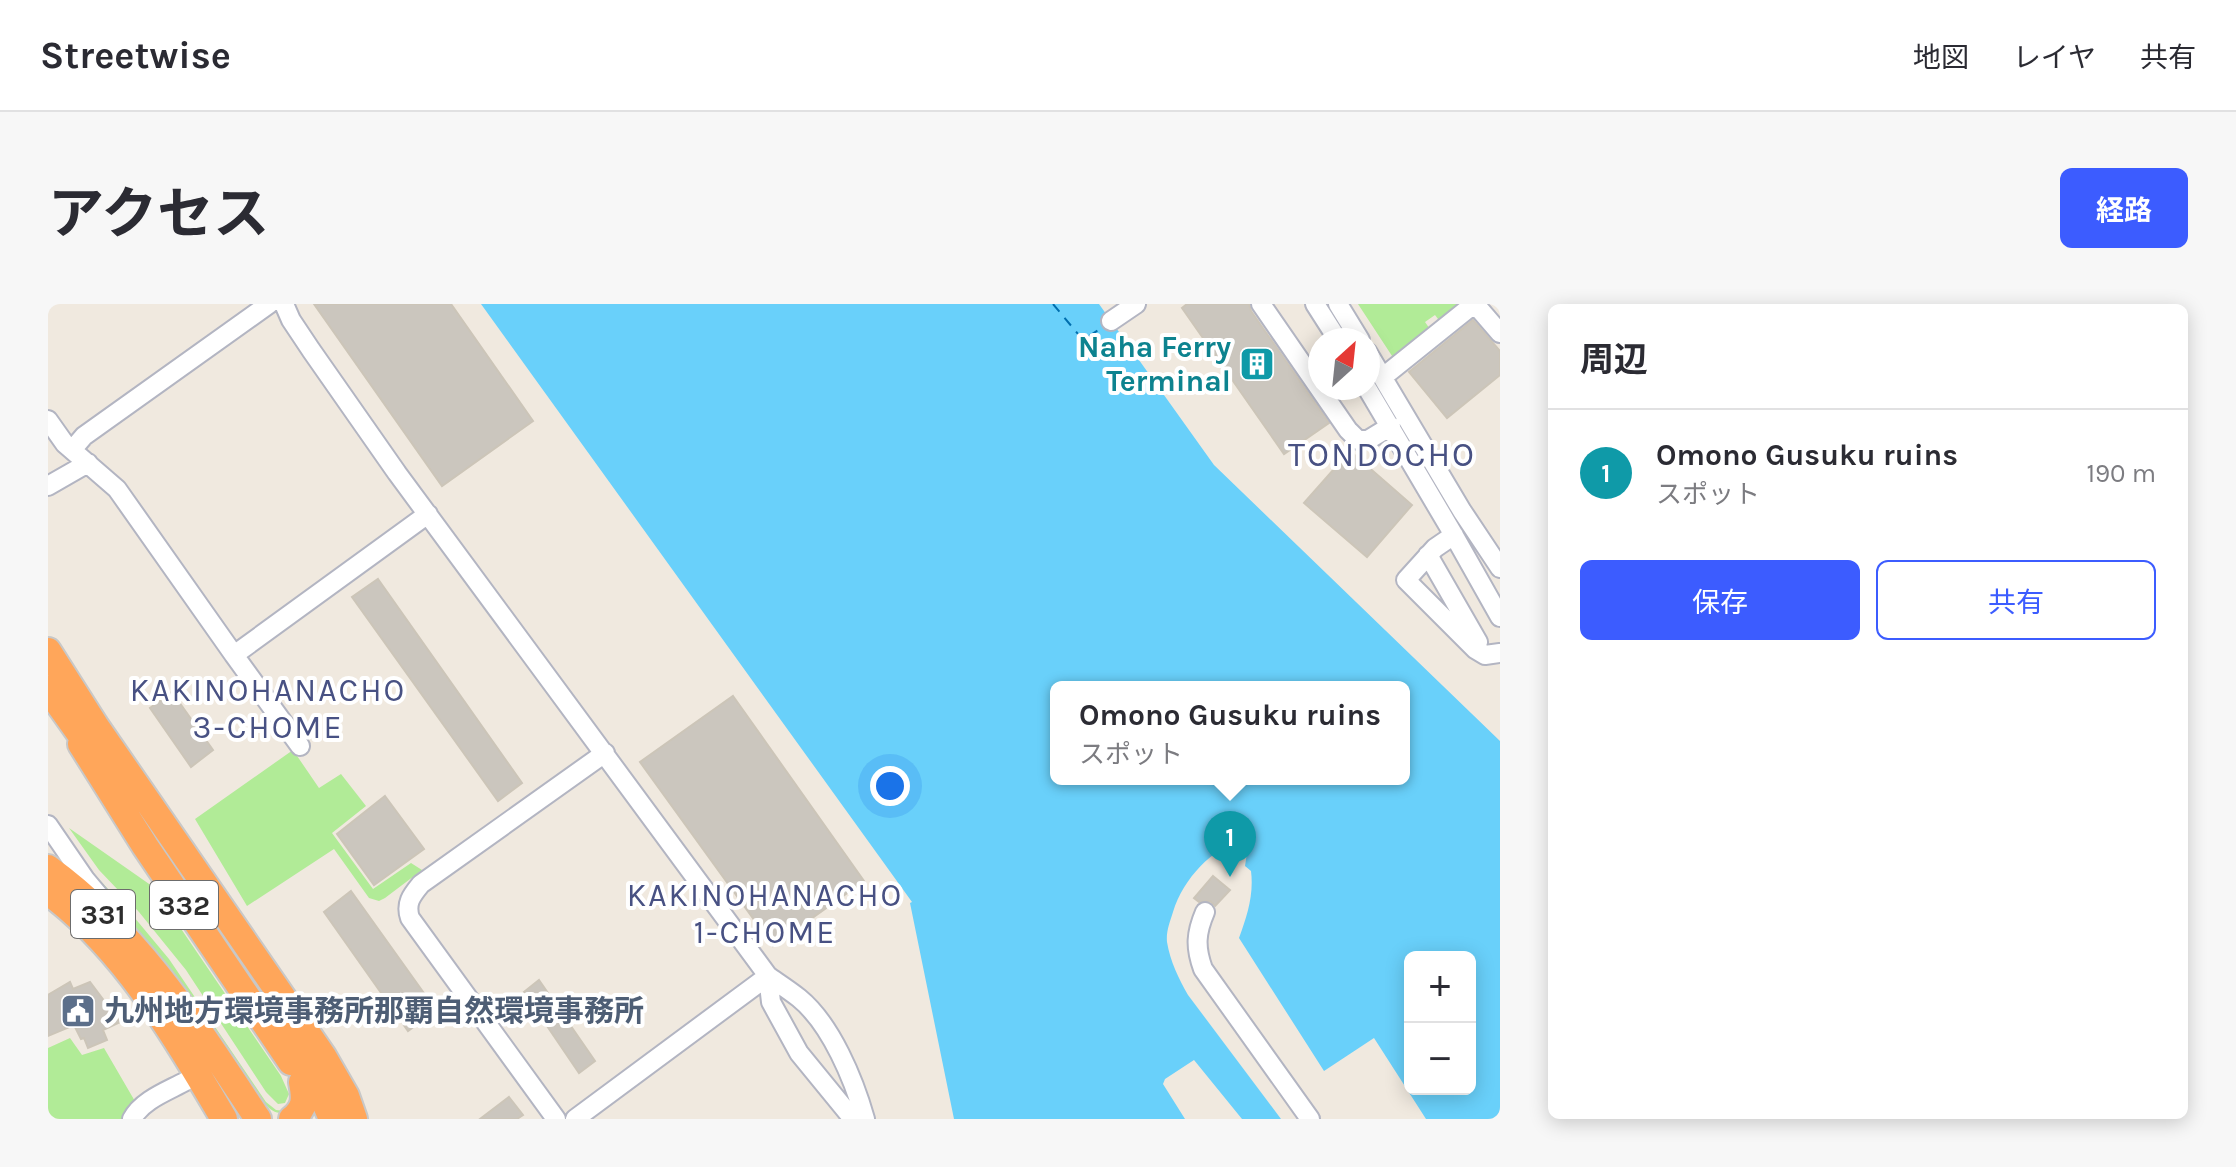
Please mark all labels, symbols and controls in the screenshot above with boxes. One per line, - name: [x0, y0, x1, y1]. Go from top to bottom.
- text: Streetwise: [40, 33, 231, 78]
- text: 地図: [1913, 41, 1969, 74]
- text: レイヤ: [2013, 41, 2096, 74]
- text: 共有: [2140, 41, 2196, 74]
- button: 経路: [2060, 168, 2188, 248]
- text: アクセス: [48, 182, 269, 247]
- north arrow: [1308, 328, 1380, 400]
- place label: Naha Ferry Terminal: [1078, 329, 1231, 399]
- text: 周辺: [1580, 340, 1648, 380]
- building icon: Naha Ferry Terminal: [1238, 345, 1276, 383]
- district label: TONDOCHO: [1288, 435, 1476, 475]
- text: Omono Gusuku ruins: [1656, 437, 1958, 473]
- text: 1: [1601, 458, 1611, 489]
- text: 190 m: [2086, 458, 2156, 489]
- text: スポット: [1656, 479, 1760, 510]
- button: 保存: [1580, 560, 1860, 640]
- button: 共有: [1876, 560, 2156, 640]
- district label: KAKINOHANACHO 3-CHOME: [130, 672, 406, 746]
- popup: [1050, 681, 1410, 785]
- text: Omono Gusuku ruins: [1079, 697, 1381, 733]
- text: スポット: [1079, 739, 1183, 770]
- your location: [870, 766, 910, 806]
- pin: 1: [1204, 811, 1256, 877]
- district label: KAKINOHANACHO 1-CHOME: [627, 877, 903, 951]
- road number: 332: [150, 881, 218, 929]
- road number: 331: [71, 890, 135, 938]
- map controls: [1404, 951, 1476, 1095]
- button: +: [1404, 951, 1476, 1023]
- public building icon: 九州地方環境事務所那覇自然環境事務所: [59, 992, 97, 1030]
- place label: 九州地方環境事務所那覇自然環境事務所: [104, 993, 644, 1029]
- button: −: [1404, 1023, 1476, 1095]

